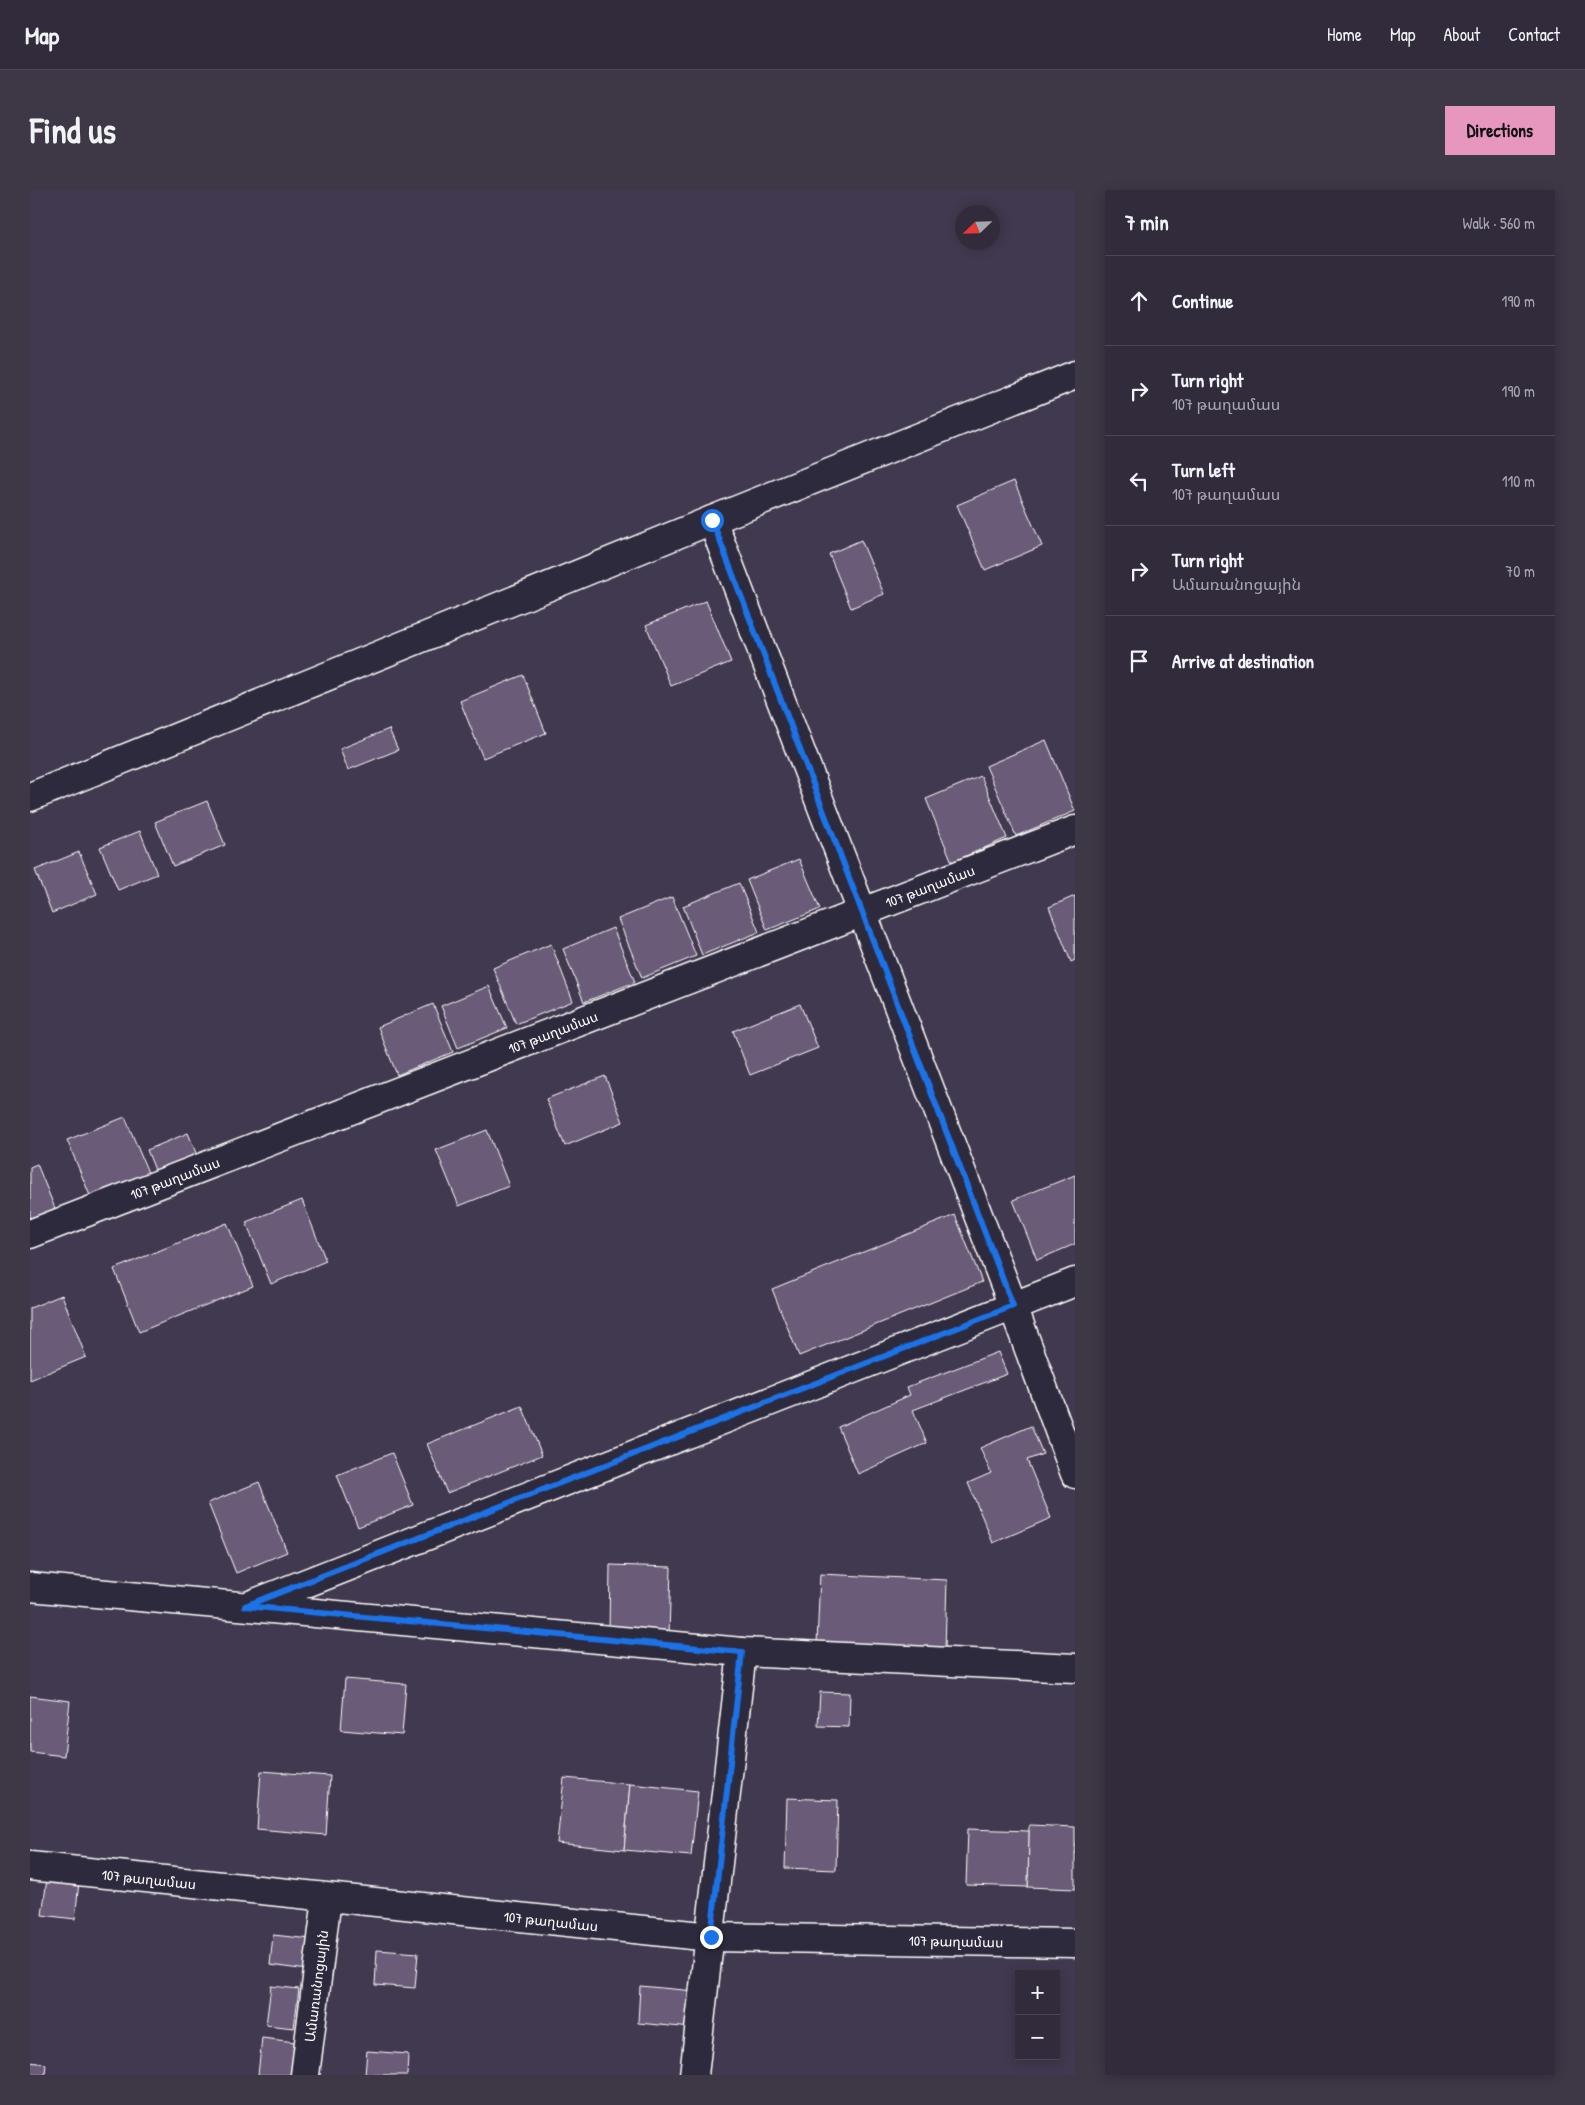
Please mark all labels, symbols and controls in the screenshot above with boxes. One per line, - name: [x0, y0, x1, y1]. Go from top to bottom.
- text: Map: [25, 19, 59, 51]
- text: Home: [1327, 22, 1362, 47]
- text: Map: [1390, 22, 1415, 47]
- text: About: [1443, 22, 1480, 47]
- text: Contact: [1508, 22, 1560, 47]
- button: Directions: [1445, 106, 1555, 155]
- text: Find us: [30, 107, 116, 154]
- north arrow: [955, 205, 1000, 250]
- text: 7 min: [1125, 208, 1169, 237]
- text: Walk · 560 m: [1463, 212, 1535, 234]
- icon: ahead: [1125, 287, 1153, 315]
- text: Continue: [1172, 288, 1233, 314]
- text: 190 m: [1502, 290, 1535, 312]
- text: Turn right: [1172, 367, 1243, 393]
- icon: right: [1125, 377, 1153, 405]
- text: 190 m: [1502, 380, 1535, 402]
- text: 107 թաղամաս: [1172, 393, 1280, 415]
- text: Turn left: [1172, 457, 1235, 483]
- icon: left: [1125, 467, 1153, 495]
- text: 110 m: [1502, 470, 1535, 492]
- text: 107 թաղամաս: [1172, 483, 1280, 505]
- route start: [701, 509, 724, 532]
- text: Turn right: [1172, 547, 1243, 573]
- icon: right: [1125, 557, 1153, 585]
- text: 70 m: [1505, 560, 1535, 582]
- text: Ամառանոցային: [1172, 573, 1301, 595]
- icon: arrive: [1125, 647, 1153, 675]
- text: Arrive at destination: [1172, 648, 1314, 674]
- street label: 107 թաղամաս: [882, 860, 978, 912]
- street label: 107 թաղամաս: [505, 1006, 601, 1058]
- street label: 107 թաղամաս: [127, 1152, 223, 1204]
- street label: 107 թաղամաս: [101, 1865, 197, 1893]
- street label: 107 թաղամաս: [503, 1907, 599, 1935]
- route end: [700, 1926, 723, 1949]
- street label: Ամառանոցային: [300, 1929, 332, 2043]
- street label: 107 թաղամաս: [909, 1931, 1003, 1951]
- map controls: [1015, 1970, 1060, 2060]
- button: +: [1015, 1970, 1060, 2015]
- button: −: [1015, 2015, 1060, 2060]

